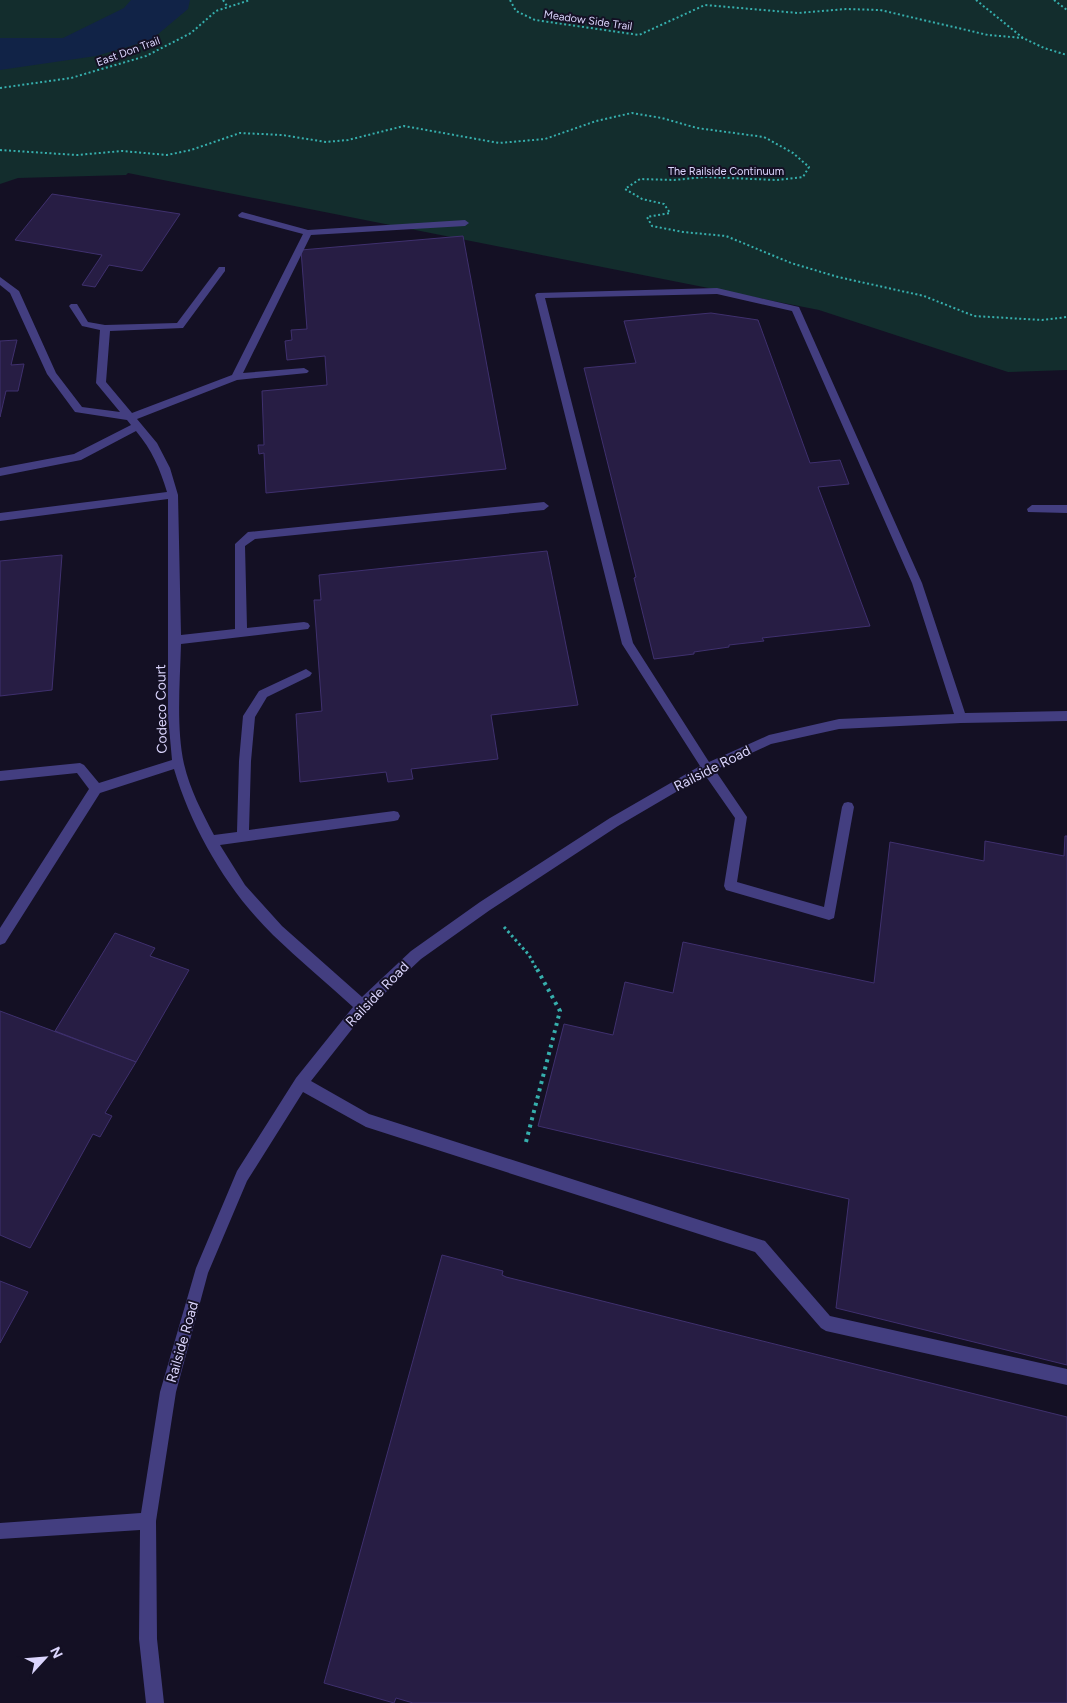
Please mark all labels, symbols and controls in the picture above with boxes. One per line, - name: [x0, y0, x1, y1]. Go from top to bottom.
- street label: Meadow Side Trail: [543, 8, 633, 33]
- street label: East Don Trail: [95, 34, 162, 69]
- street label: The Railside Continuum: [668, 165, 784, 178]
- street label: Codeco Court: [152, 664, 171, 754]
- street label: Railside Road: [671, 742, 753, 795]
- street label: Railside Road: [342, 958, 412, 1030]
- street label: Railside Road: [163, 1300, 202, 1385]
- north arrow: [20, 1633, 70, 1683]
- text: N: [46, 1644, 66, 1661]

